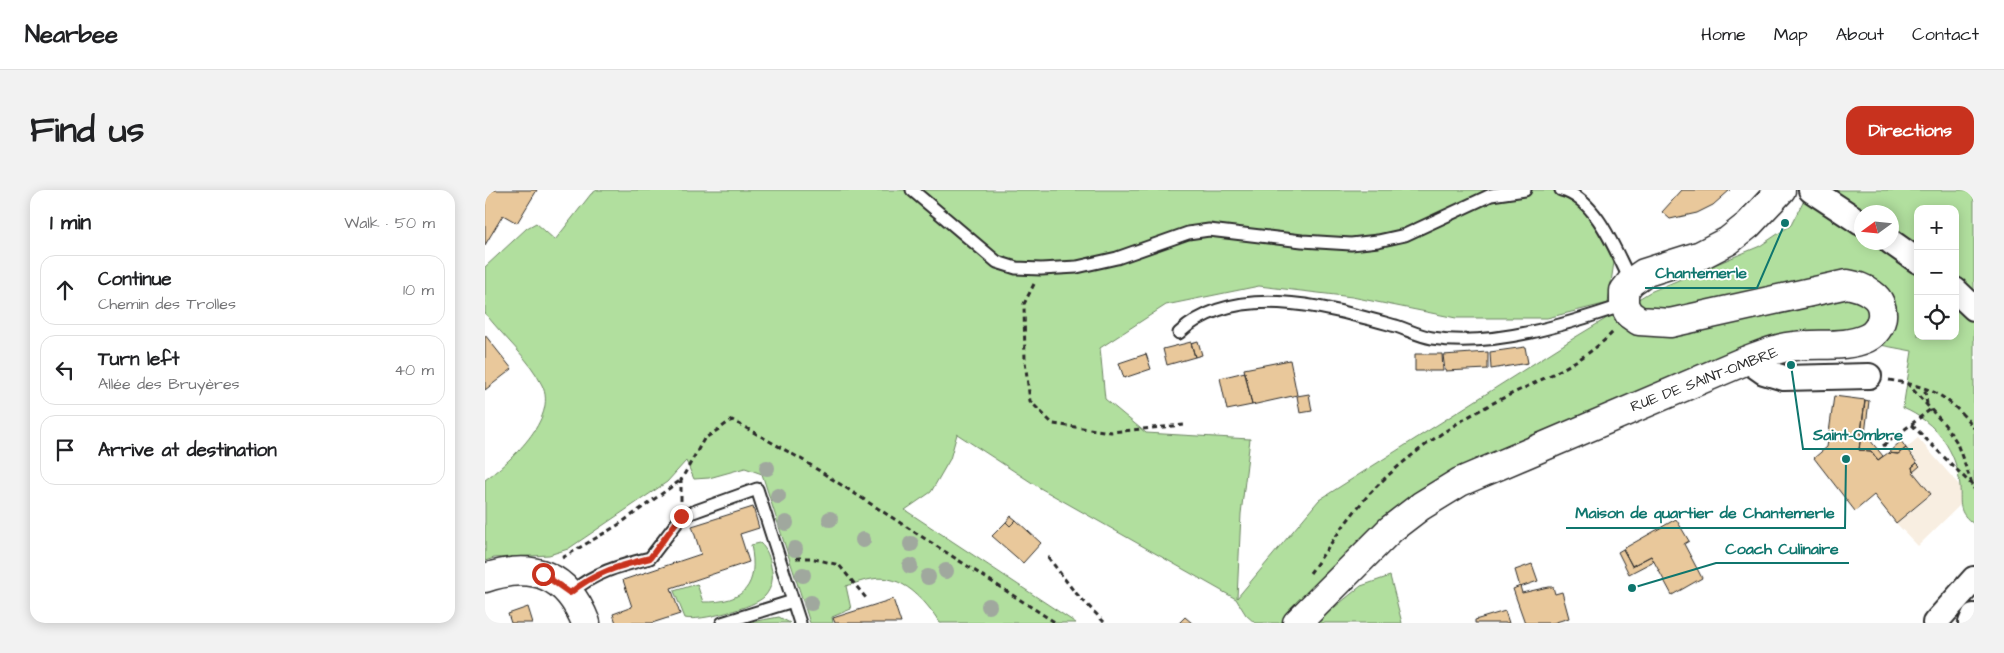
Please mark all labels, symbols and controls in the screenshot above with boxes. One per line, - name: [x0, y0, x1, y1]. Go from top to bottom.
- text: Nearbee: [25, 18, 118, 52]
- text: Home: [1701, 22, 1746, 47]
- text: Map: [1774, 22, 1808, 47]
- text: About: [1836, 22, 1884, 47]
- text: Contact: [1912, 22, 1979, 47]
- text: Find us: [30, 106, 144, 155]
- button: Directions: [1846, 106, 1974, 155]
- north arrow: [1854, 205, 1899, 250]
- map controls: [1914, 205, 1959, 340]
- button: +: [1914, 205, 1959, 250]
- text: 1 min: [50, 208, 91, 237]
- text: Walk · 50 m: [344, 212, 435, 234]
- button: −: [1914, 250, 1959, 295]
- callout: Chantemerle: [1645, 257, 1757, 288]
- text: Chantemerle: [1655, 262, 1747, 284]
- text: Continue: [98, 266, 172, 293]
- icon: ahead: [51, 276, 79, 304]
- text: 10 m: [403, 279, 434, 301]
- text: Chemin des Trolles: [98, 293, 236, 315]
- button: locate: [1914, 295, 1959, 340]
- street label: RUE DE SAINT-OMBRE: [1627, 342, 1781, 417]
- text: Turn left: [98, 346, 179, 373]
- icon: left: [51, 356, 79, 384]
- text: 40 m: [394, 359, 434, 381]
- text: Allée des Bruyères: [98, 373, 240, 395]
- callout: Saint-Ombre: [1803, 418, 1913, 449]
- text: Saint-Ombre: [1812, 424, 1903, 446]
- icon: arrive: [51, 436, 79, 464]
- text: Arrive at destination: [98, 437, 277, 464]
- callout: Maison de quartier de Chantemerle: [1566, 497, 1845, 528]
- text: Maison de quartier de Chantemerle: [1575, 502, 1835, 524]
- route end: [670, 505, 693, 528]
- callout: Coach Culinaire: [1716, 532, 1849, 563]
- text: Coach Culinaire: [1725, 538, 1839, 560]
- route start: [532, 563, 555, 586]

